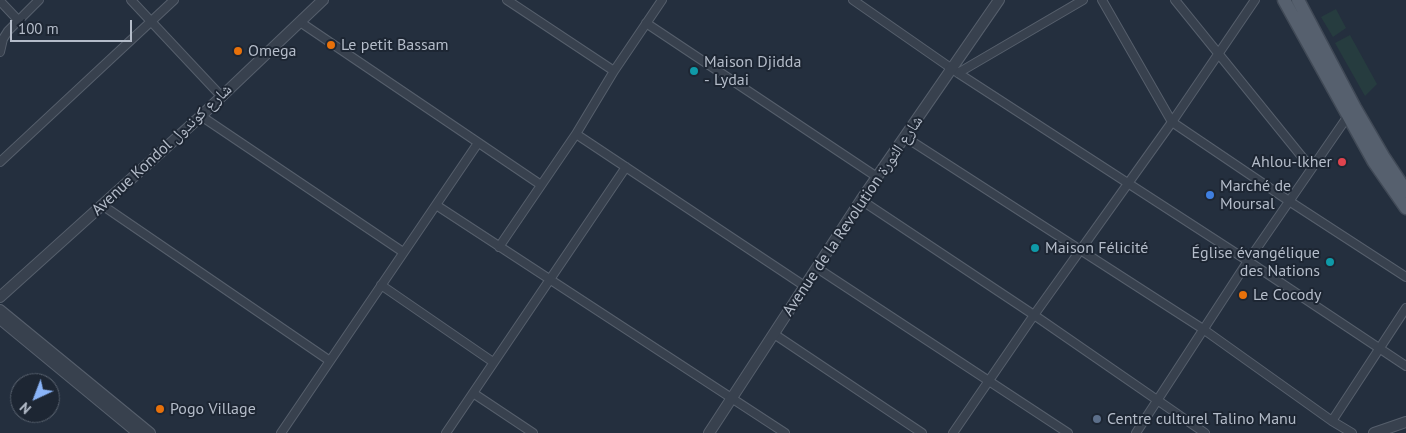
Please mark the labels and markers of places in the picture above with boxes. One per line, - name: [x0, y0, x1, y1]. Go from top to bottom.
- place label: Le petit Bassam: [341, 35, 449, 55]
- marker: Le petit Bassam: [325, 39, 337, 51]
- place label: Omega: [248, 41, 296, 61]
- marker: Omega: [232, 45, 244, 57]
- place label: Maison Djidda - Lydai: [704, 52, 801, 90]
- marker: Maison Djidda - Lydai: [688, 65, 700, 77]
- place label: Ahlou-lkher: [1252, 152, 1332, 172]
- marker: Ahlou-lkher: [1336, 156, 1348, 168]
- place label: Marché de Moursal: [1220, 176, 1291, 214]
- marker: Marché de Moursal: [1204, 189, 1216, 201]
- place label: Maison Félicité: [1045, 238, 1148, 258]
- marker: Maison Félicité: [1029, 242, 1041, 254]
- place label: Église évangélique des Nations: [1192, 243, 1320, 281]
- marker: Église évangélique des Nations: [1324, 256, 1336, 268]
- place label: Le Cocody: [1253, 285, 1321, 305]
- marker: Le Cocody: [1237, 289, 1249, 301]
- place label: Pogo Village: [170, 399, 256, 419]
- marker: Pogo Village: [154, 403, 166, 415]
- place label: Centre culturel Talino Manu: [1107, 409, 1296, 429]
- marker: Centre culturel Talino Manu: [1091, 413, 1103, 425]

